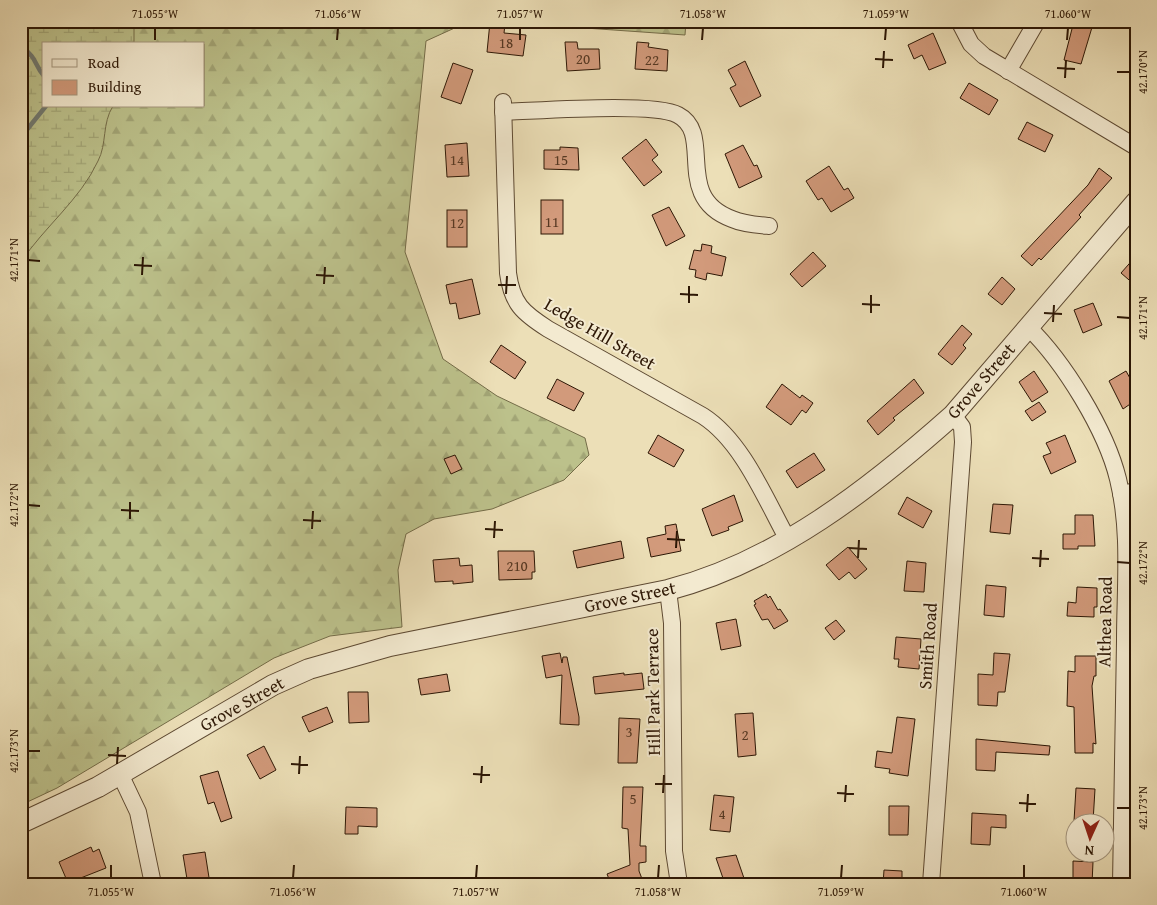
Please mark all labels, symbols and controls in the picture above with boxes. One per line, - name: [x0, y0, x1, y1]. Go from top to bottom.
- text: 71.055°W: [132, 5, 179, 22]
- text: 71.056°W: [315, 5, 362, 22]
- text: 71.057°W: [497, 5, 544, 22]
- text: 71.058°W: [680, 5, 727, 22]
- text: 71.059°W: [863, 5, 910, 22]
- text: 71.060°W: [1045, 5, 1092, 22]
- house number: 18: [499, 32, 513, 53]
- legend: [42, 42, 205, 108]
- house number: 20: [576, 48, 590, 69]
- house number: 22: [645, 49, 659, 70]
- text: 42.170°N: [1134, 50, 1151, 94]
- text: Road: [88, 52, 119, 73]
- text: Building: [88, 76, 142, 97]
- house number: 14: [450, 149, 464, 170]
- house number: 15: [554, 149, 568, 170]
- house number: 11: [545, 211, 559, 232]
- house number: 12: [450, 212, 464, 233]
- text: 42.171°N: [5, 238, 22, 282]
- street label: Ledge Hill Street: [539, 291, 662, 377]
- text: 42.171°N: [1134, 296, 1151, 340]
- street label: Grove Street: [940, 336, 1022, 425]
- text: 42.172°N: [5, 483, 22, 527]
- text: 42.172°N: [1134, 541, 1151, 585]
- house number: 210: [506, 555, 528, 576]
- street label: Grove Street: [582, 573, 679, 619]
- street label: Althea Road: [1090, 576, 1119, 668]
- street label: Smith Road: [911, 601, 944, 690]
- street label: Hill Park Terrace: [638, 628, 667, 756]
- street label: Grove Street: [195, 669, 290, 738]
- house number: 3: [625, 721, 633, 742]
- house number: 2: [741, 724, 749, 745]
- text: 42.173°N: [5, 729, 22, 773]
- text: 42.173°N: [1134, 786, 1151, 830]
- house number: 5: [629, 788, 637, 809]
- house number: 4: [718, 803, 726, 824]
- north arrow: [1064, 812, 1114, 862]
- text: N: [1083, 841, 1095, 861]
- text: 71.055°W: [88, 883, 135, 900]
- text: 71.056°W: [270, 883, 317, 900]
- text: 71.057°W: [453, 883, 500, 900]
- text: 71.058°W: [635, 883, 682, 900]
- text: 71.059°W: [818, 883, 865, 900]
- text: 71.060°W: [1001, 883, 1048, 900]

